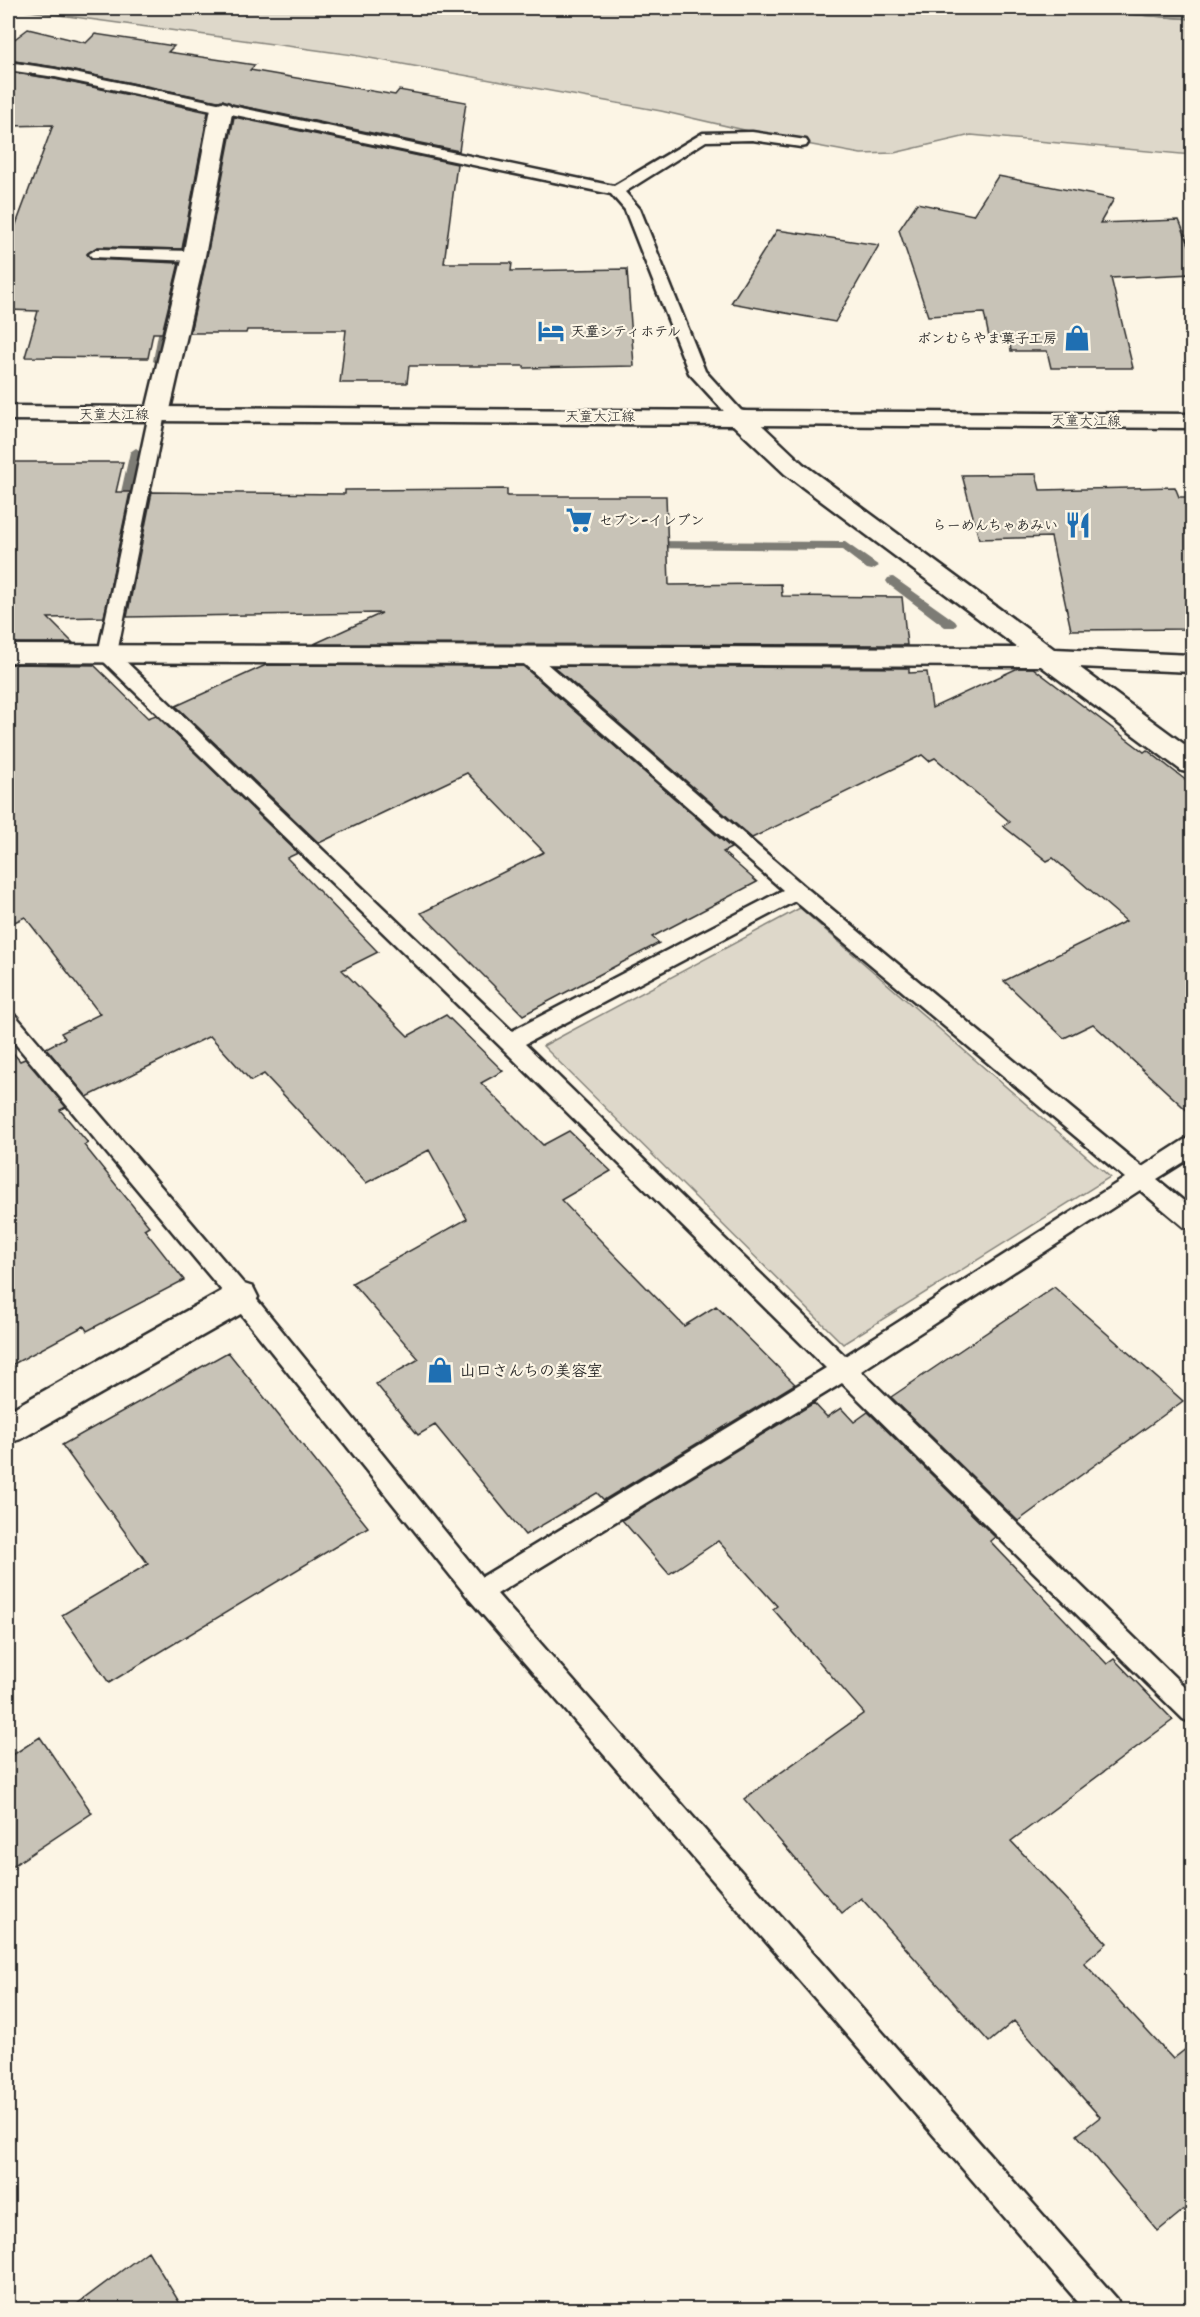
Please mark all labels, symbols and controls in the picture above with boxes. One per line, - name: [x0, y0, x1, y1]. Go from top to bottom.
- hotel icon: 天童シティホテル: [536, 316, 566, 346]
- place label: 天童シティホテル: [571, 321, 681, 343]
- shop icon: ボンむらやま菓子工房: [1062, 323, 1092, 353]
- place label: ボンむらやま菓子工房: [917, 328, 1057, 350]
- street label: 天童大江線: [79, 404, 149, 426]
- street label: 天童大江線: [565, 406, 635, 428]
- street label: 天童大江線: [1051, 409, 1121, 433]
- supermarket icon: セブン-イレブン: [564, 505, 594, 535]
- place label: セブン-イレブン: [599, 510, 704, 532]
- restaurant icon: らーめんちゃあみい: [1063, 510, 1093, 540]
- place label: らーめんちゃあみい: [933, 515, 1058, 537]
- shop icon: 山口さんちの美容室: [425, 1355, 455, 1385]
- place label: 山口さんちの美容室: [460, 1359, 603, 1384]

